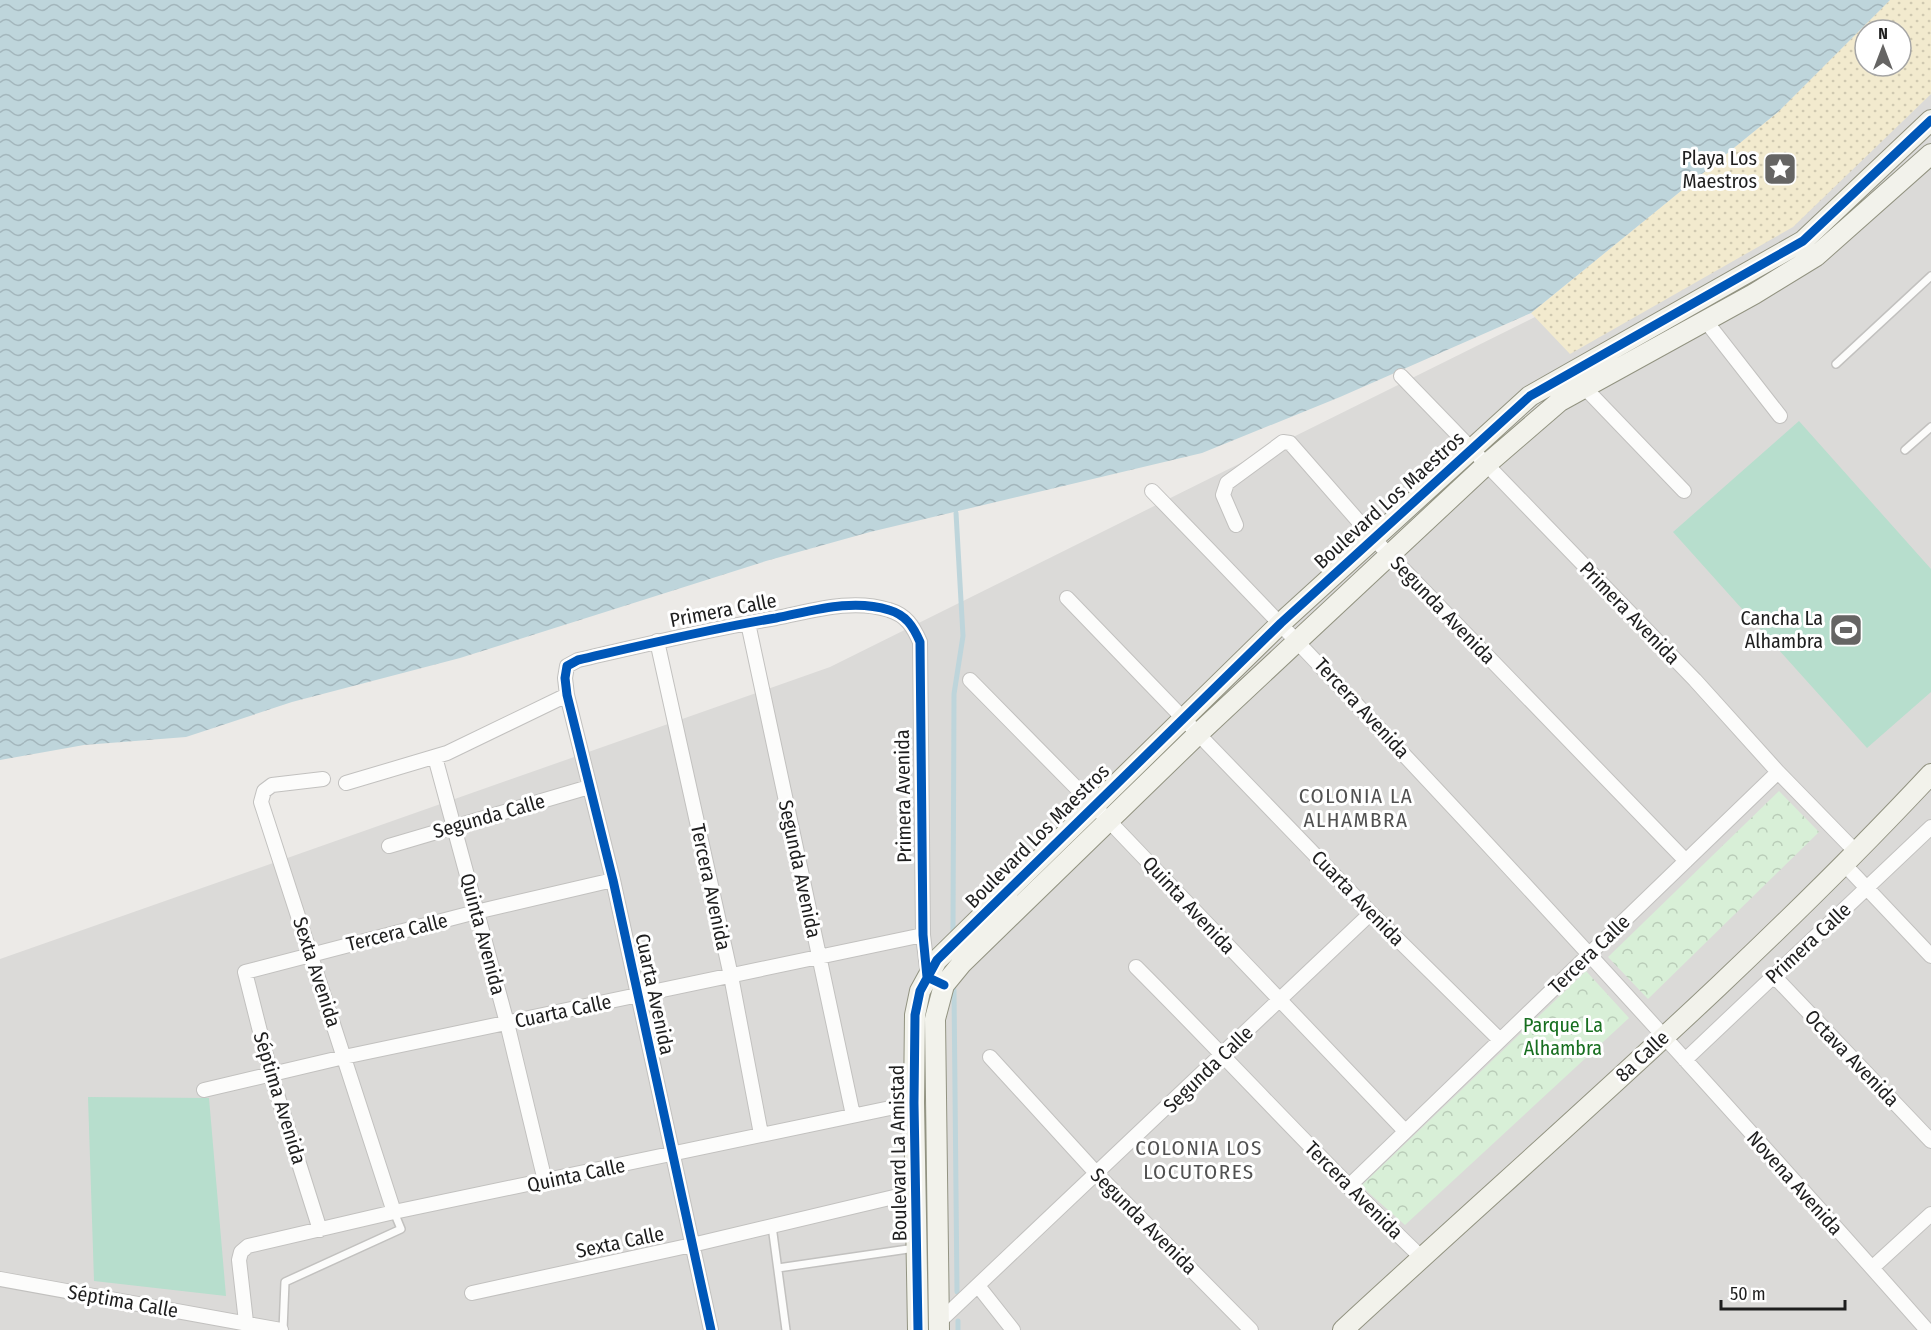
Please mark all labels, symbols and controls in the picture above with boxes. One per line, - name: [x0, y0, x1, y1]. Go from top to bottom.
- north arrow: [1853, 18, 1913, 78]
- text: N: [1878, 24, 1888, 43]
- place label: Playa Los Maestros: [1681, 146, 1757, 193]
- place icon: Playa Los Maestros: [1762, 151, 1798, 187]
- street label: Boulevard Los Maestros: [1309, 426, 1469, 574]
- street label: Segunda Avenida: [1386, 551, 1500, 669]
- street label: Primera Avenida: [1575, 557, 1685, 669]
- street label: Primera Calle: [668, 588, 778, 632]
- place label: Cancha La Alhambra: [1741, 606, 1823, 653]
- sports icon: Cancha La Alhambra: [1828, 612, 1864, 648]
- street label: Tercera Avenida: [1309, 653, 1415, 763]
- street label: Primera Avenida: [890, 729, 916, 863]
- street label: Boulevard Los Maestros: [960, 759, 1114, 913]
- district label: COLONIA LA ALHAMBRA: [1299, 783, 1413, 833]
- street label: Segunda Calle: [430, 789, 548, 843]
- street label: Segunda Avenida: [774, 798, 826, 940]
- street label: Tercera Avenida: [686, 822, 736, 952]
- street label: Cuarta Avenida: [1307, 845, 1409, 951]
- street label: Quinta Avenida: [1138, 851, 1240, 959]
- street label: Quinta Avenida: [455, 871, 511, 997]
- street label: Primera Calle: [1760, 897, 1856, 989]
- street label: Tercera Calle: [344, 908, 450, 956]
- street label: Tercera Calle: [1544, 909, 1634, 999]
- street label: Sexta Avenida: [288, 914, 346, 1030]
- street label: Cuarta Avenida: [630, 931, 680, 1057]
- street label: Cuarta Calle: [513, 989, 613, 1033]
- street label: Octava Avenida: [1800, 1005, 1904, 1111]
- park label: Parque La Alhambra: [1523, 1013, 1603, 1060]
- street label: Segunda Calle: [1158, 1020, 1258, 1118]
- street label: 8a Calle: [1610, 1025, 1674, 1087]
- street label: Séptima Avenida: [248, 1029, 312, 1167]
- street label: Boulevard La Amistad: [884, 1064, 912, 1242]
- street label: Novena Avenida: [1742, 1126, 1848, 1240]
- district label: COLONIA LOS LOCUTORES: [1135, 1135, 1263, 1185]
- street label: Tercera Avenida: [1300, 1136, 1408, 1244]
- street label: Quinta Calle: [525, 1153, 627, 1197]
- street label: Segunda Avenida: [1086, 1163, 1202, 1279]
- street label: Sexta Calle: [574, 1221, 666, 1263]
- scale bar: [1721, 1273, 1846, 1311]
- street label: Séptima Calle: [66, 1279, 180, 1323]
- text: 50 m: [1730, 1283, 1766, 1305]

